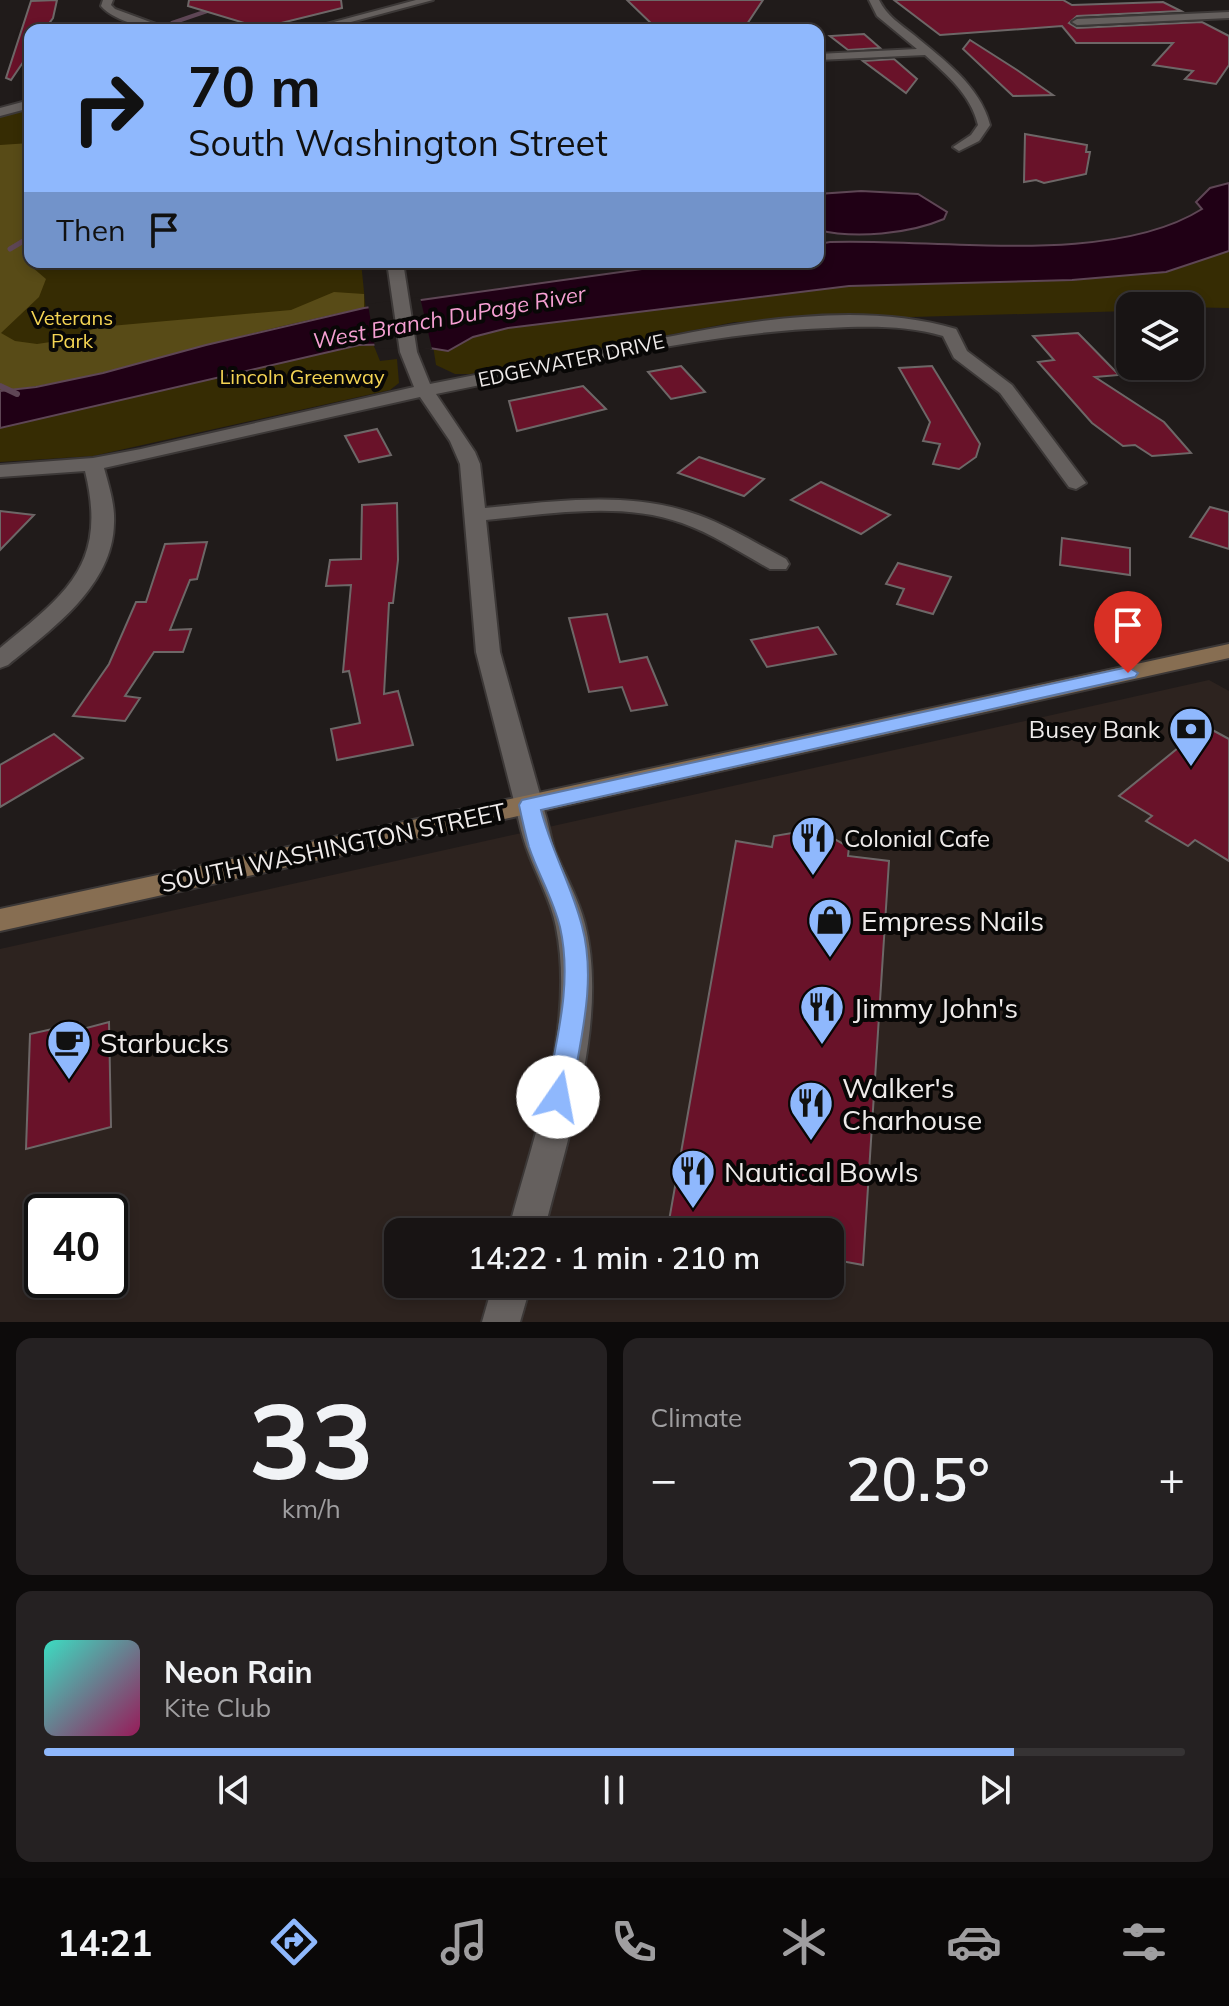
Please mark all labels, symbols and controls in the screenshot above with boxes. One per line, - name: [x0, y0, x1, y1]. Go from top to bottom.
- text: 70 m: [188, 51, 321, 121]
- icon: right: [56, 56, 160, 160]
- text: South Washington Street: [188, 120, 608, 165]
- icon: arrive: [142, 208, 186, 252]
- text: Then: [56, 211, 126, 249]
- water label: West Branch DuPage River: [310, 279, 589, 355]
- map controls: [1116, 292, 1204, 380]
- button: layers: [1116, 292, 1204, 380]
- park label: Veterans Park: [31, 305, 113, 353]
- street label: EDGEWATER DRIVE: [476, 328, 666, 392]
- park label: Lincoln Greenway: [219, 364, 385, 389]
- pin: [1094, 591, 1162, 673]
- icon: arrive: [1106, 603, 1150, 647]
- bank icon: Busey Bank: [1167, 705, 1215, 768]
- place label: Busey Bank: [1029, 714, 1161, 744]
- street label: SOUTH WASHINGTON STREET: [158, 796, 509, 898]
- restaurant icon: Colonial Cafe: [789, 814, 837, 877]
- place label: Colonial Cafe: [844, 823, 990, 853]
- shop icon: Empress Nails: [806, 896, 854, 959]
- place label: Empress Nails: [861, 903, 1044, 938]
- restaurant icon: Jimmy John's: [798, 983, 846, 1046]
- place label: Jimmy John's: [853, 990, 1018, 1025]
- cafe icon: Starbucks: [45, 1018, 93, 1081]
- place label: Starbucks: [100, 1025, 229, 1060]
- position arrow: [516, 1055, 600, 1139]
- place label: Walker's Charhouse: [842, 1070, 982, 1137]
- restaurant icon: Walker's Charhouse: [787, 1079, 835, 1142]
- restaurant icon: Nautical Bowls: [669, 1147, 717, 1210]
- place label: Nautical Bowls: [724, 1154, 919, 1189]
- speed limit sign: 40: [24, 1194, 128, 1298]
- text: 14:22 · 1 min · 210 m: [468, 1239, 760, 1277]
- text: 33: [249, 1374, 374, 1505]
- text: Climate: [651, 1401, 742, 1434]
- text: 20.5°: [845, 1441, 990, 1516]
- text: −: [651, 1451, 677, 1506]
- text: +: [1159, 1451, 1185, 1506]
- text: km/h: [282, 1492, 341, 1525]
- text: Neon Rain: [164, 1653, 313, 1691]
- text: Kite Club: [164, 1691, 271, 1724]
- icon: previous: [212, 1768, 256, 1812]
- icon: pause: [592, 1768, 636, 1812]
- icon: next: [973, 1768, 1017, 1812]
- icon: directions: [266, 1914, 322, 1970]
- icon: music: [436, 1914, 492, 1970]
- icon: phone: [606, 1914, 662, 1970]
- icon: climate: [776, 1914, 832, 1970]
- icon: car: [946, 1914, 1002, 1970]
- icon: filters: [1116, 1914, 1172, 1970]
- text: 14:21: [57, 1920, 152, 1965]

